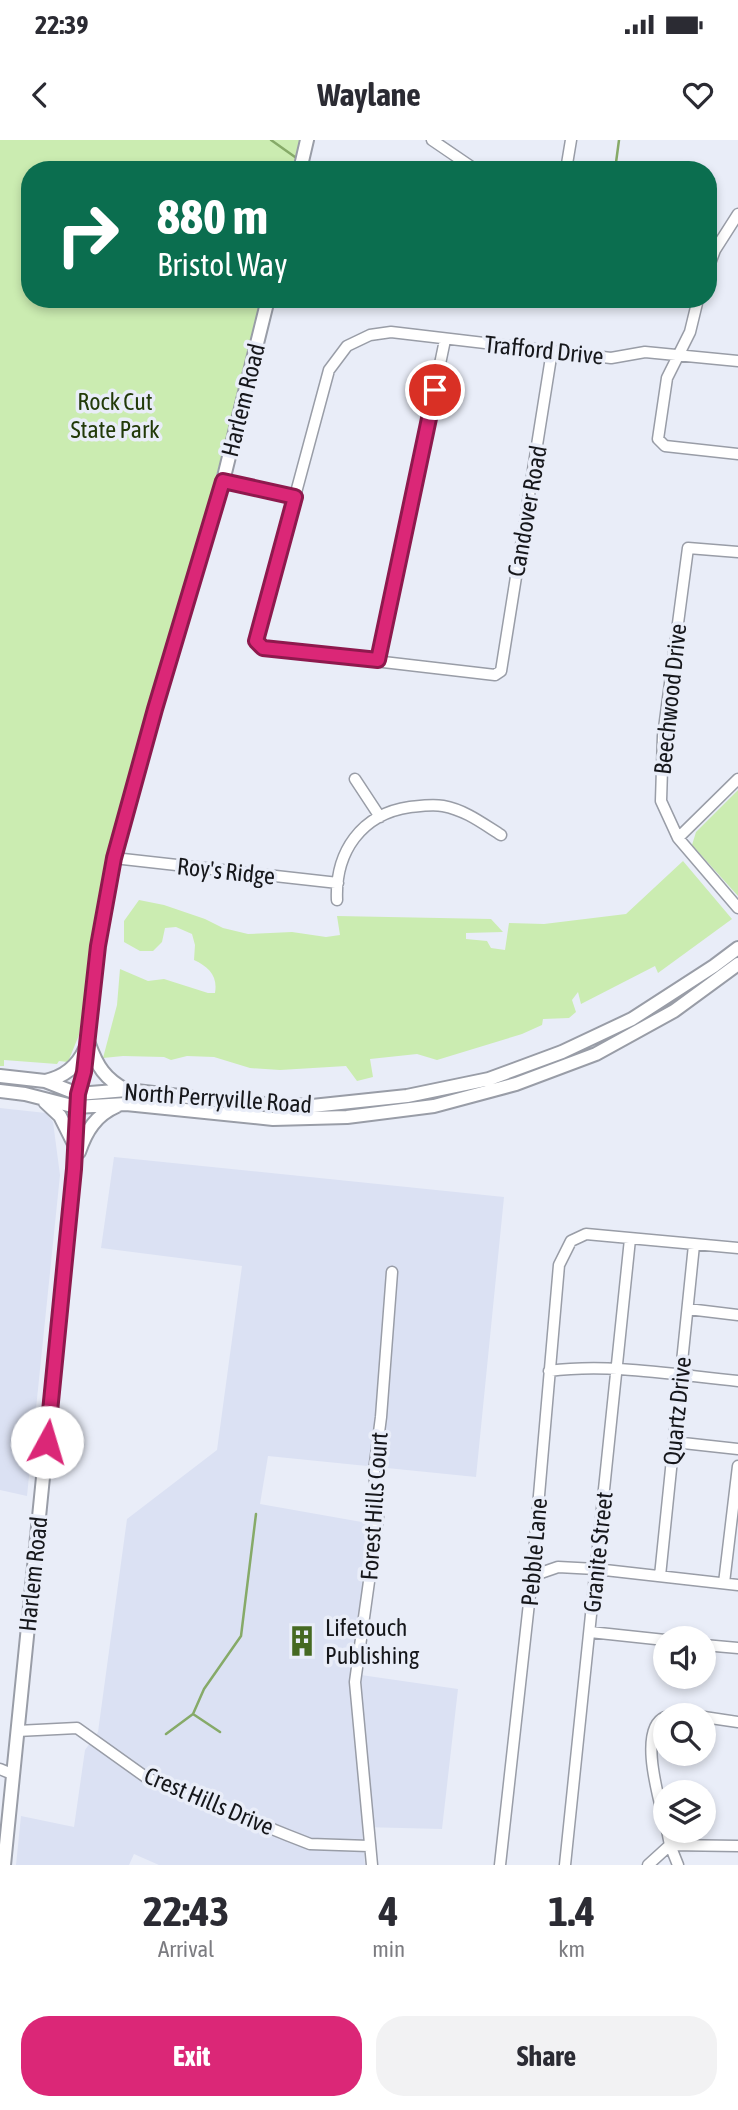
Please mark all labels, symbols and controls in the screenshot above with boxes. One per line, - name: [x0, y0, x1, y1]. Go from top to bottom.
- text: 22:39: [35, 10, 89, 40]
- icon: back: [21, 76, 59, 114]
- text: Waylane: [317, 76, 421, 113]
- icon: heart: [679, 76, 717, 114]
- text: 880 m: [157, 188, 268, 244]
- icon: right: [42, 189, 133, 280]
- text: Bristol Way: [157, 246, 287, 283]
- street label: Trafford Drive: [483, 330, 605, 370]
- street label: Harlem Road: [216, 341, 270, 459]
- pin: [405, 360, 465, 420]
- icon: arrive: [416, 371, 454, 409]
- park label: Rock Cut State Park: [70, 388, 160, 443]
- street label: Candover Road: [502, 443, 552, 579]
- street label: Beechwood Drive: [649, 622, 691, 776]
- street label: Roy's Ridge: [176, 852, 276, 890]
- street label: North Perryville Road: [123, 1078, 313, 1118]
- street label: Quartz Drive: [658, 1355, 696, 1467]
- position arrow: [10, 1405, 84, 1479]
- street label: Forest Hills Court: [355, 1431, 393, 1581]
- street label: Granite Street: [578, 1490, 618, 1614]
- street label: Pebble Lane: [516, 1497, 552, 1607]
- street label: Harlem Road: [14, 1515, 52, 1633]
- place label: Lifetouch Publishing: [325, 1614, 420, 1669]
- building icon: Lifetouch Publishing: [285, 1624, 319, 1658]
- map controls: [653, 1626, 716, 1843]
- button: sound: [653, 1626, 716, 1689]
- button: search: [653, 1703, 716, 1766]
- street label: Crest Hills Drive: [140, 1762, 278, 1840]
- button: layers: [653, 1780, 716, 1843]
- text: 22:43: [143, 1887, 229, 1935]
- text: 4: [379, 1887, 399, 1935]
- text: 1.4: [548, 1887, 595, 1935]
- text: Arrival: [158, 1936, 214, 1962]
- text: min: [372, 1936, 405, 1962]
- text: km: [558, 1936, 585, 1962]
- button: Exit: [21, 2016, 362, 2096]
- button: Share: [376, 2016, 717, 2096]

